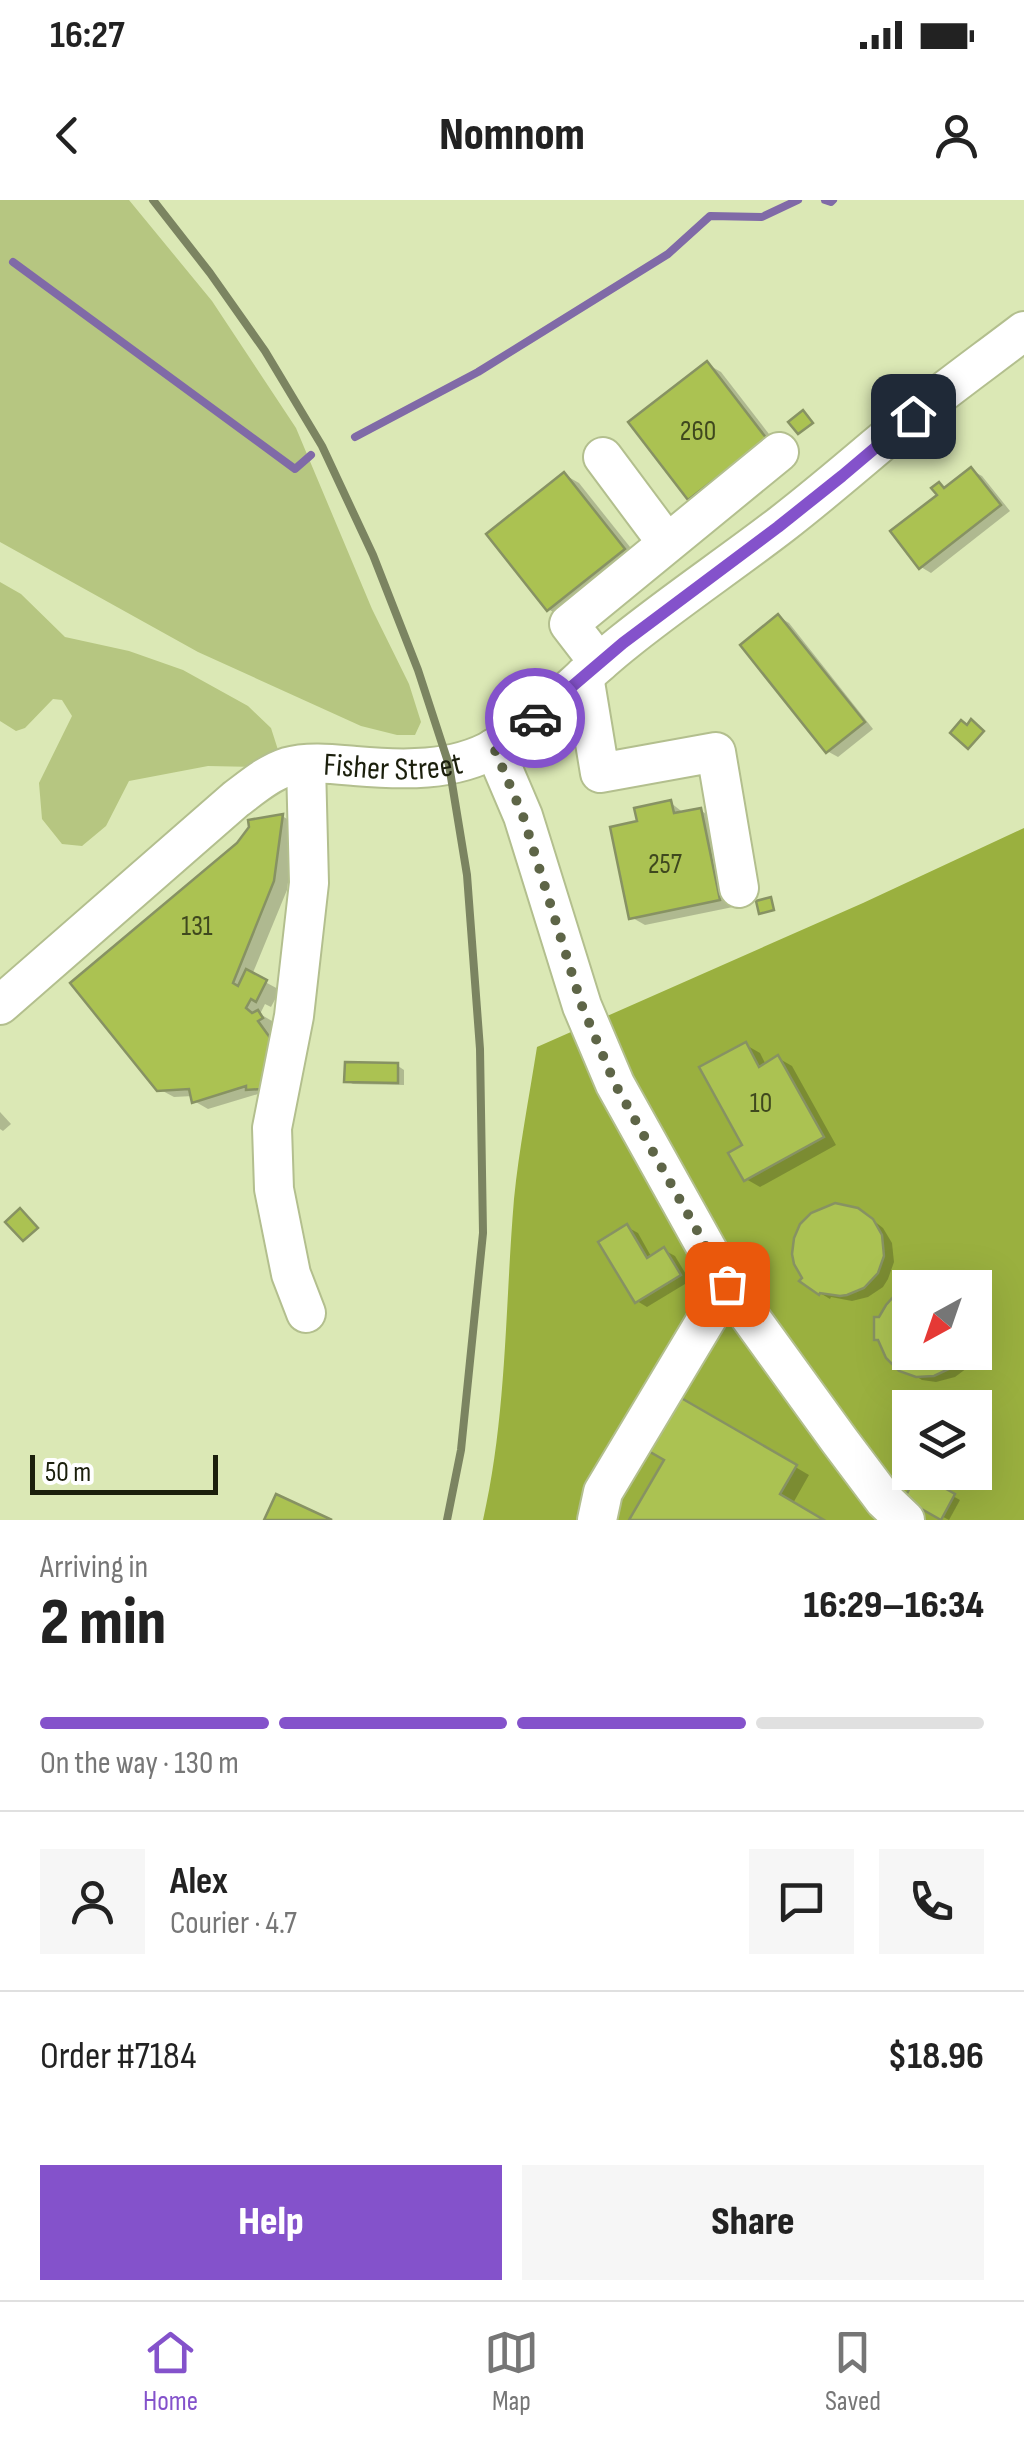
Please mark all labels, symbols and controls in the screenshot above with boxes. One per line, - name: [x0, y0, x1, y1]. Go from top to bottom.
- text: 16:27: [50, 13, 125, 58]
- icon: back: [40, 108, 95, 163]
- text: Nomnom: [439, 108, 585, 163]
- icon: person: [929, 108, 984, 163]
- pin: [871, 374, 956, 459]
- icon: home: [886, 389, 941, 444]
- house number: 260: [680, 415, 716, 448]
- courier: [485, 668, 585, 768]
- icon: car: [508, 691, 563, 746]
- street label: Fisher Street: [322, 744, 466, 789]
- house number: 257: [648, 848, 682, 881]
- house number: 131: [181, 910, 213, 943]
- house number: 10: [750, 1087, 772, 1120]
- pin: [685, 1242, 770, 1327]
- icon: bag: [700, 1257, 755, 1312]
- north arrow: [892, 1270, 992, 1370]
- map controls: [892, 1270, 992, 1490]
- button: layers: [892, 1390, 992, 1490]
- scale bar: [30, 1450, 218, 1494]
- text: 50 m: [45, 1456, 91, 1489]
- text: Arriving in: [40, 1548, 148, 1587]
- text: 16:29–16:34: [804, 1583, 984, 1628]
- text: 2 min: [40, 1585, 166, 1663]
- text: On the way · 130 m: [40, 1744, 239, 1783]
- button: person: [40, 1849, 145, 1954]
- button: chat: [749, 1849, 854, 1954]
- button: phone: [879, 1849, 984, 1954]
- text: Alex: [170, 1859, 228, 1904]
- text: Courier · 4.7: [170, 1904, 297, 1943]
- text: Order #7184: [40, 2034, 196, 2079]
- text: $18.96: [888, 2034, 984, 2079]
- button: Help: [40, 2165, 502, 2280]
- button: Share: [522, 2165, 984, 2280]
- tab: Home: [143, 2325, 198, 2418]
- tab: Map: [484, 2325, 539, 2418]
- tab: Saved: [825, 2325, 881, 2418]

